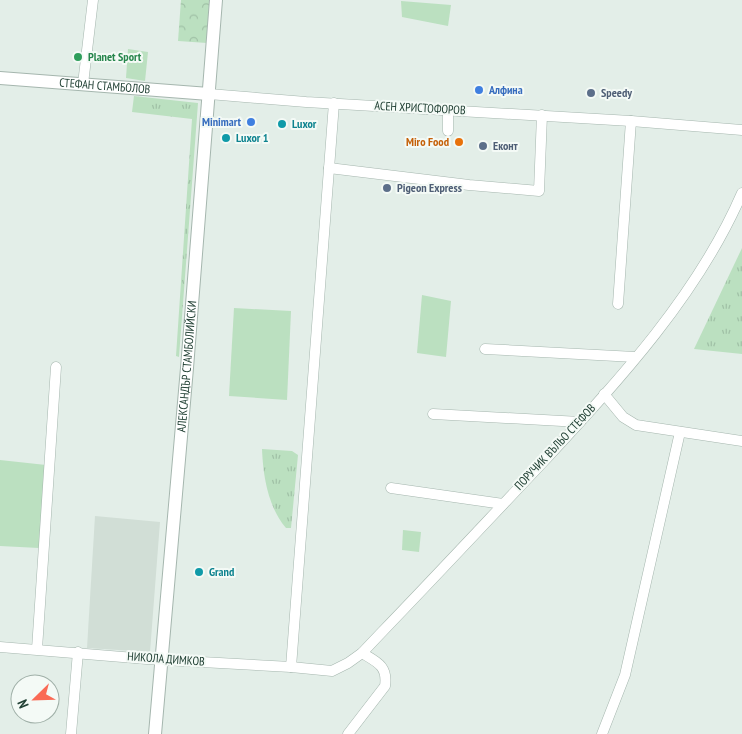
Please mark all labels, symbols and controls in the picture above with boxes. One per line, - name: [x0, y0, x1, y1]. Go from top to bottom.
- place label: Planet Sport: [88, 49, 142, 64]
- marker: Planet Sport: [72, 51, 84, 63]
- street label: СТЕФАН СТАМБОЛОВ: [59, 75, 151, 97]
- place label: Алфина: [488, 82, 523, 97]
- marker: Алфина: [473, 84, 485, 96]
- place label: Speedy: [601, 85, 632, 100]
- marker: Speedy: [585, 87, 597, 99]
- street label: АСЕН ХРИСТОФОРОВ: [374, 98, 466, 117]
- place label: Minimart: [202, 114, 241, 129]
- marker: Minimart: [245, 116, 257, 128]
- place label: Luxor: [292, 116, 317, 131]
- marker: Luxor: [276, 118, 288, 130]
- place label: Luxor 1: [236, 130, 269, 145]
- marker: Luxor 1: [220, 132, 232, 144]
- place label: Miro Food: [406, 134, 449, 149]
- marker: Miro Food: [453, 136, 465, 148]
- place label: Еконт: [493, 138, 519, 153]
- marker: Еконт: [477, 140, 489, 152]
- place label: Pigeon Express: [397, 180, 462, 195]
- marker: Pigeon Express: [381, 182, 393, 194]
- street label: АЛЕКСАНДЪР СТАМБОЛИЙСКИ: [173, 300, 199, 433]
- street label: ПОРУЧИК ВЪЛЬО СТЕФОВ: [511, 400, 599, 493]
- place label: Grand: [209, 564, 234, 579]
- marker: Grand: [193, 566, 205, 578]
- street label: НИКОЛА ДИМКОВ: [127, 648, 206, 669]
- north arrow: [10, 674, 60, 724]
- text: N: [13, 697, 33, 711]

